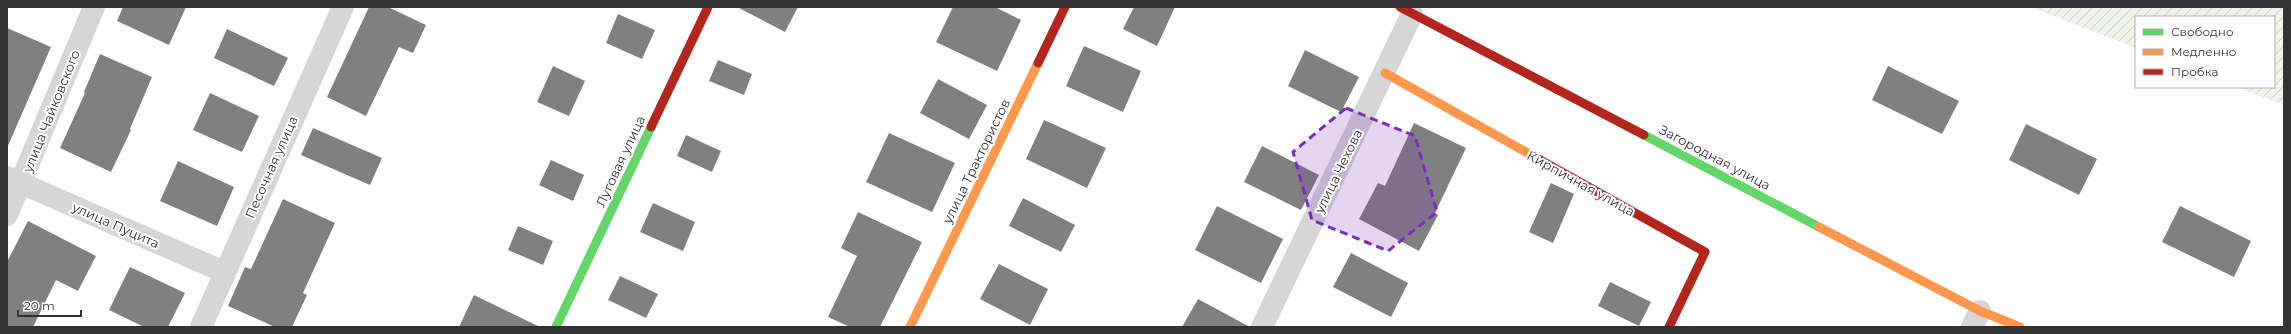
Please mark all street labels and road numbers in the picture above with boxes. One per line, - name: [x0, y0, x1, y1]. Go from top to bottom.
- street label: улица Чайковского: [19, 48, 83, 175]
- street label: улица Трактористов: [938, 96, 1013, 227]
- street label: Песочная улица: [241, 113, 301, 221]
- street label: Луговая улица: [592, 113, 648, 209]
- street label: Загородная улица: [1657, 121, 1773, 193]
- street label: улица Чехова: [1310, 126, 1365, 217]
- street label: Кирпичная улица: [1524, 147, 1638, 219]
- street label: улица Пуцита: [69, 198, 162, 251]

